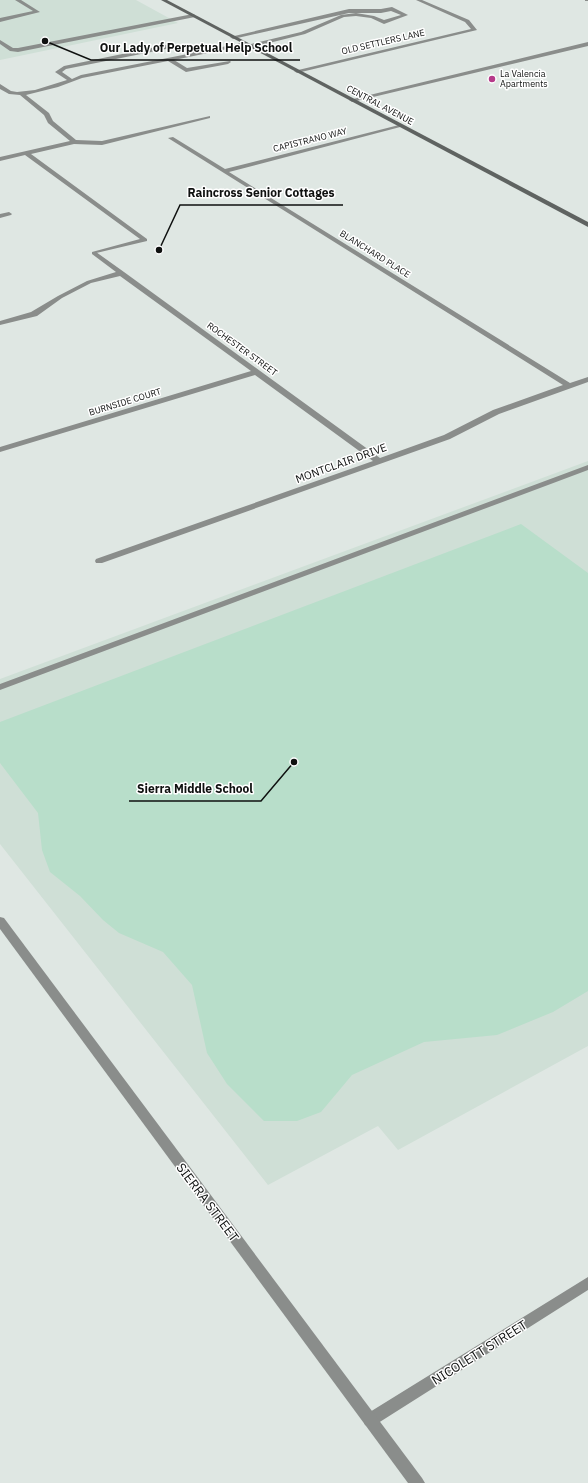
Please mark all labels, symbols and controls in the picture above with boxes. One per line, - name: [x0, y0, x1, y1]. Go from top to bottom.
- street label: OLD SETTLERS LANE: [340, 27, 426, 56]
- callout: Our Lady of Perpetual Help School: [91, 36, 300, 60]
- text: Our Lady of Perpetual Help School: [100, 40, 293, 55]
- place label: La Valencia Apartments: [500, 68, 548, 89]
- marker: La Valencia Apartments: [487, 74, 497, 84]
- street label: CENTRAL AVENUE: [345, 82, 416, 127]
- street label: CAPISTRANO WAY: [272, 125, 349, 154]
- callout: Raincross Senior Cottages: [180, 181, 343, 205]
- text: Raincross Senior Cottages: [187, 185, 335, 200]
- street label: BLANCHARD PLACE: [338, 227, 413, 280]
- street label: ROCHESTER STREET: [205, 319, 280, 378]
- street label: BURNSIDE COURT: [87, 385, 162, 418]
- street label: MONTCLAIR DRIVE: [293, 440, 389, 486]
- callout: Sierra Middle School: [129, 777, 261, 801]
- text: Sierra Middle School: [137, 781, 253, 796]
- street label: SIERRA STREET: [172, 1160, 243, 1245]
- street label: NICOLETT STREET: [428, 1316, 531, 1389]

